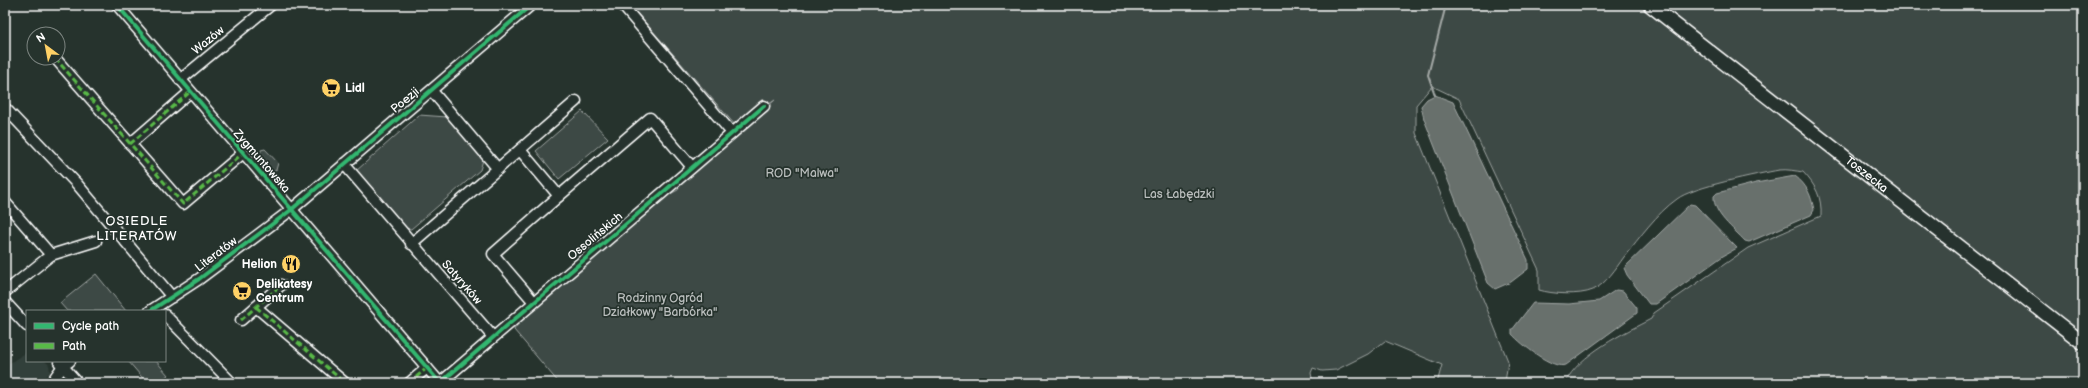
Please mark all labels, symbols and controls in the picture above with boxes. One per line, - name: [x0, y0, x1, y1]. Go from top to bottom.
- street label: Wazów: [189, 23, 228, 58]
- north arrow: [26, 26, 66, 66]
- text: N: [34, 30, 48, 46]
- supermarket icon: Lidl: [320, 77, 342, 99]
- place label: Lidl: [345, 81, 365, 96]
- street label: Poezji: [388, 84, 423, 117]
- street label: Zygmuntowska: [229, 126, 293, 196]
- street label: Toszecka: [1842, 153, 1891, 196]
- park label: ROD "Malwa": [765, 166, 839, 181]
- park label: Las Łabędzki: [1143, 187, 1215, 202]
- street label: Ossolińskich: [565, 209, 626, 264]
- district label: OSIEDLE LITERATÓW: [96, 213, 178, 244]
- street label: Literatów: [192, 234, 240, 275]
- restaurant icon: Helion: [280, 253, 302, 275]
- place label: Helion: [242, 257, 277, 272]
- street label: Satyryków: [438, 257, 485, 308]
- place label: Delikatesy Centrum: [256, 277, 313, 306]
- supermarket icon: Delikatesy Centrum: [231, 280, 253, 302]
- park label: Rodzinny Ogród Działkowy "Barbórka": [603, 291, 718, 320]
- legend: [26, 310, 166, 362]
- text: Cycle path: [62, 319, 119, 334]
- text: Path: [62, 339, 87, 354]

